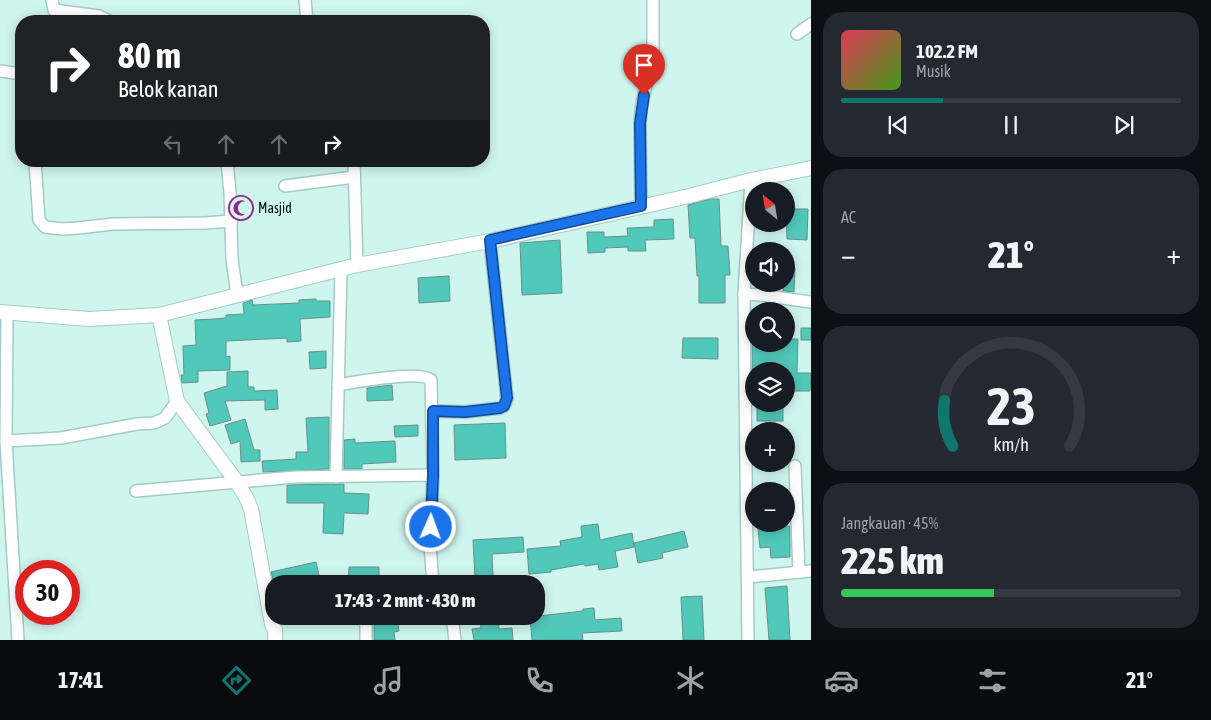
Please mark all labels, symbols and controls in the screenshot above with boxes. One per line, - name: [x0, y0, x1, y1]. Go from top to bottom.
- icon: right: [35, 35, 100, 100]
- text: 80 m: [118, 35, 181, 75]
- text: 102.2 FM: [916, 40, 978, 62]
- pin: [623, 44, 665, 95]
- icon: arrive: [630, 51, 658, 79]
- text: Musik: [916, 62, 951, 80]
- text: Belok kanan: [118, 76, 219, 102]
- icon: previous: [884, 111, 912, 139]
- icon: pause: [997, 111, 1025, 139]
- icon: next: [1110, 111, 1138, 139]
- icon: left: [159, 130, 187, 158]
- icon: ahead: [212, 130, 240, 158]
- icon: ahead: [265, 130, 293, 158]
- icon: right: [318, 130, 346, 158]
- north arrow: [745, 182, 795, 232]
- map controls: [745, 182, 795, 532]
- mosque icon: Masjid: [228, 195, 254, 221]
- place label: Masjid: [258, 200, 292, 216]
- text: AC: [841, 208, 856, 226]
- text: 21°: [988, 233, 1034, 276]
- text: −: [841, 238, 856, 270]
- text: +: [1166, 238, 1181, 270]
- button: sound: [745, 242, 795, 292]
- button: search: [745, 302, 795, 352]
- button: layers: [745, 362, 795, 412]
- text: 23: [987, 376, 1035, 436]
- button: +: [745, 422, 795, 472]
- text: km/h: [993, 434, 1029, 455]
- button: −: [745, 482, 795, 532]
- position arrow: [404, 500, 456, 552]
- text: Jangkauan · 45%: [841, 514, 938, 532]
- text: 225 km: [841, 539, 944, 582]
- speed limit sign: 30: [15, 560, 80, 625]
- text: 17:43 · 2 mnt · 430 m: [335, 589, 475, 611]
- icon: directions: [219, 663, 254, 698]
- icon: music: [371, 663, 406, 698]
- icon: phone: [522, 663, 557, 698]
- icon: climate: [673, 663, 708, 698]
- icon: car: [824, 663, 859, 698]
- icon: filters: [975, 663, 1010, 698]
- text: 17:41: [58, 667, 103, 693]
- text: 21°: [1126, 667, 1153, 693]

